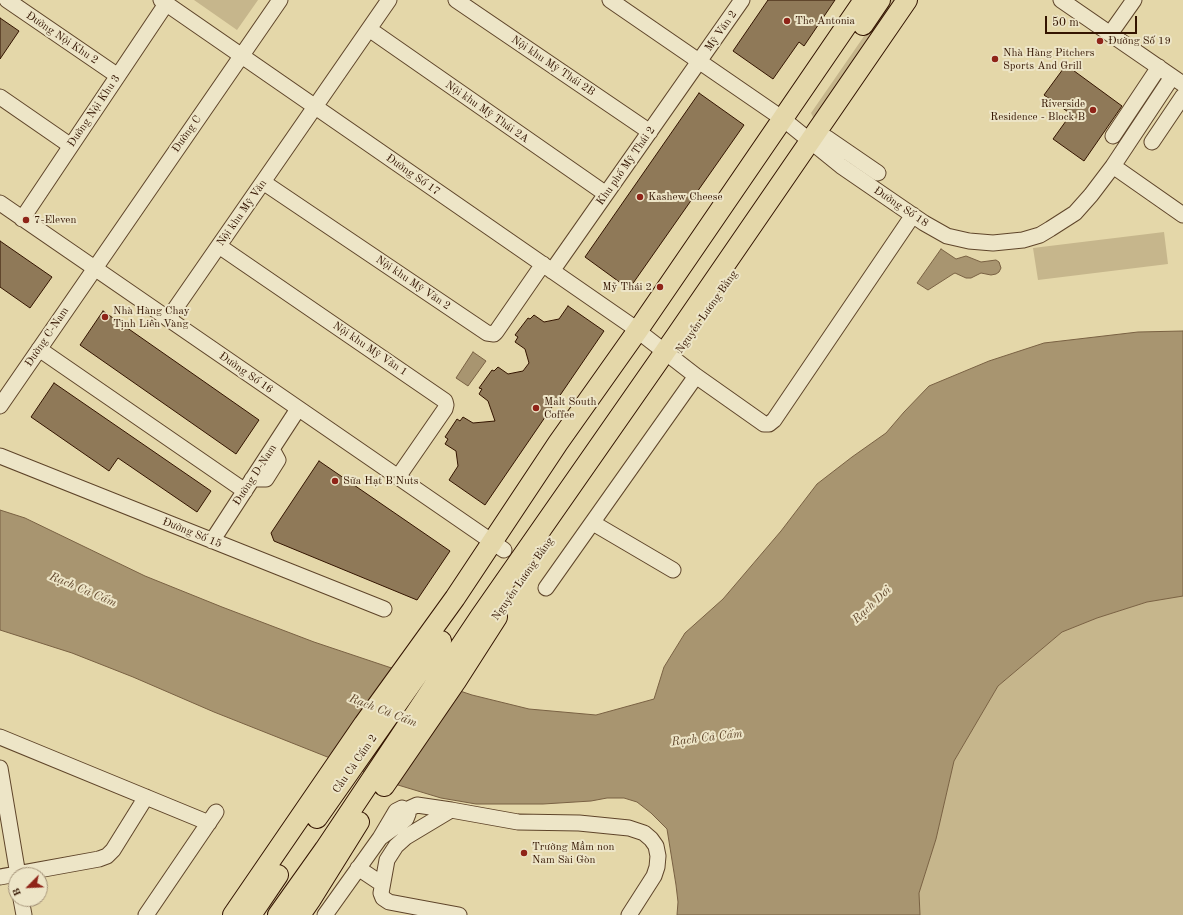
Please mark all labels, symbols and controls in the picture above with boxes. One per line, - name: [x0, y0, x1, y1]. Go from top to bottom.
- street label: Mỹ Văn 2: [702, 8, 740, 54]
- scale bar: [1047, 8, 1139, 34]
- street label: Đường Nội Khu 2: [23, 9, 101, 67]
- place label: The Antonia: [795, 14, 855, 28]
- marker: The Antonia: [782, 16, 792, 26]
- text: 50 m: [1052, 17, 1079, 29]
- street label: Nội khu Mỹ Thái 2B: [509, 33, 597, 99]
- place label: Đường Số 19: [1108, 34, 1171, 48]
- marker: Đường Số 19: [1095, 36, 1105, 46]
- place label: Nhà Hàng Pitchers Sports And Grill: [1003, 46, 1094, 72]
- marker: Nhà Hàng Pitchers Sports And Grill: [990, 54, 1000, 64]
- street label: Đường Nội Khu 3: [65, 72, 123, 150]
- street label: Nội khu Mỹ Thái 2A: [443, 78, 531, 146]
- place label: Riverside Residence - Block B: [990, 97, 1085, 123]
- marker: Riverside Residence - Block B: [1088, 105, 1098, 115]
- street label: Đường C: [170, 113, 204, 155]
- street label: Khu phố Mỹ Thái 2: [594, 124, 658, 208]
- street label: Đường Số 17: [383, 152, 443, 198]
- street label: Nội khu Mỹ Văn: [214, 177, 270, 249]
- street label: Đường Số 18: [871, 184, 931, 230]
- place label: Kashew Cheese: [648, 190, 722, 204]
- marker: Kashew Cheese: [635, 192, 645, 202]
- place label: 7-Eleven: [34, 213, 76, 227]
- marker: 7-Eleven: [21, 215, 31, 225]
- street label: Nội khu Mỹ Văn 2: [373, 253, 453, 313]
- street label: Nguyễn Lương Bằng: [673, 268, 741, 356]
- place label: Mỹ Thái 2: [602, 280, 652, 294]
- marker: Mỹ Thái 2: [655, 282, 665, 292]
- place label: Nhà Hàng Chay Tịnh Liên Vàng: [113, 304, 189, 330]
- street label: Đường C-Nam: [22, 305, 72, 369]
- marker: Nhà Hàng Chay Tịnh Liên Vàng: [100, 312, 110, 322]
- street label: Nội khu Mỹ Văn 1: [330, 319, 410, 379]
- street label: Đường Số 16: [216, 350, 276, 396]
- place label: Malt South Coffee: [544, 395, 597, 421]
- marker: Malt South Coffee: [531, 403, 541, 413]
- street label: Đường D-Nam: [230, 442, 280, 508]
- place label: Sữa Hạt B'Nuts: [343, 474, 418, 488]
- marker: Sữa Hạt B'Nuts: [330, 476, 340, 486]
- street label: Đường Số 15: [160, 515, 224, 551]
- street label: Nguyễn Lương Bằng: [489, 535, 557, 623]
- water label: Rạch Cả Cấm: [47, 569, 119, 611]
- water label: Rạch Dơi: [849, 583, 895, 627]
- water label: Rạch Cả Cấm: [347, 691, 419, 731]
- water label: Rạch Cả Cấm: [671, 726, 743, 750]
- street label: Cầu Cả Cấm 2: [330, 732, 380, 796]
- place label: Trường Mầm non Nam Sài Gòn: [532, 840, 614, 866]
- marker: Trường Mầm non Nam Sài Gòn: [519, 848, 529, 858]
- north arrow: [8, 867, 48, 907]
- text: B: [11, 886, 24, 897]

